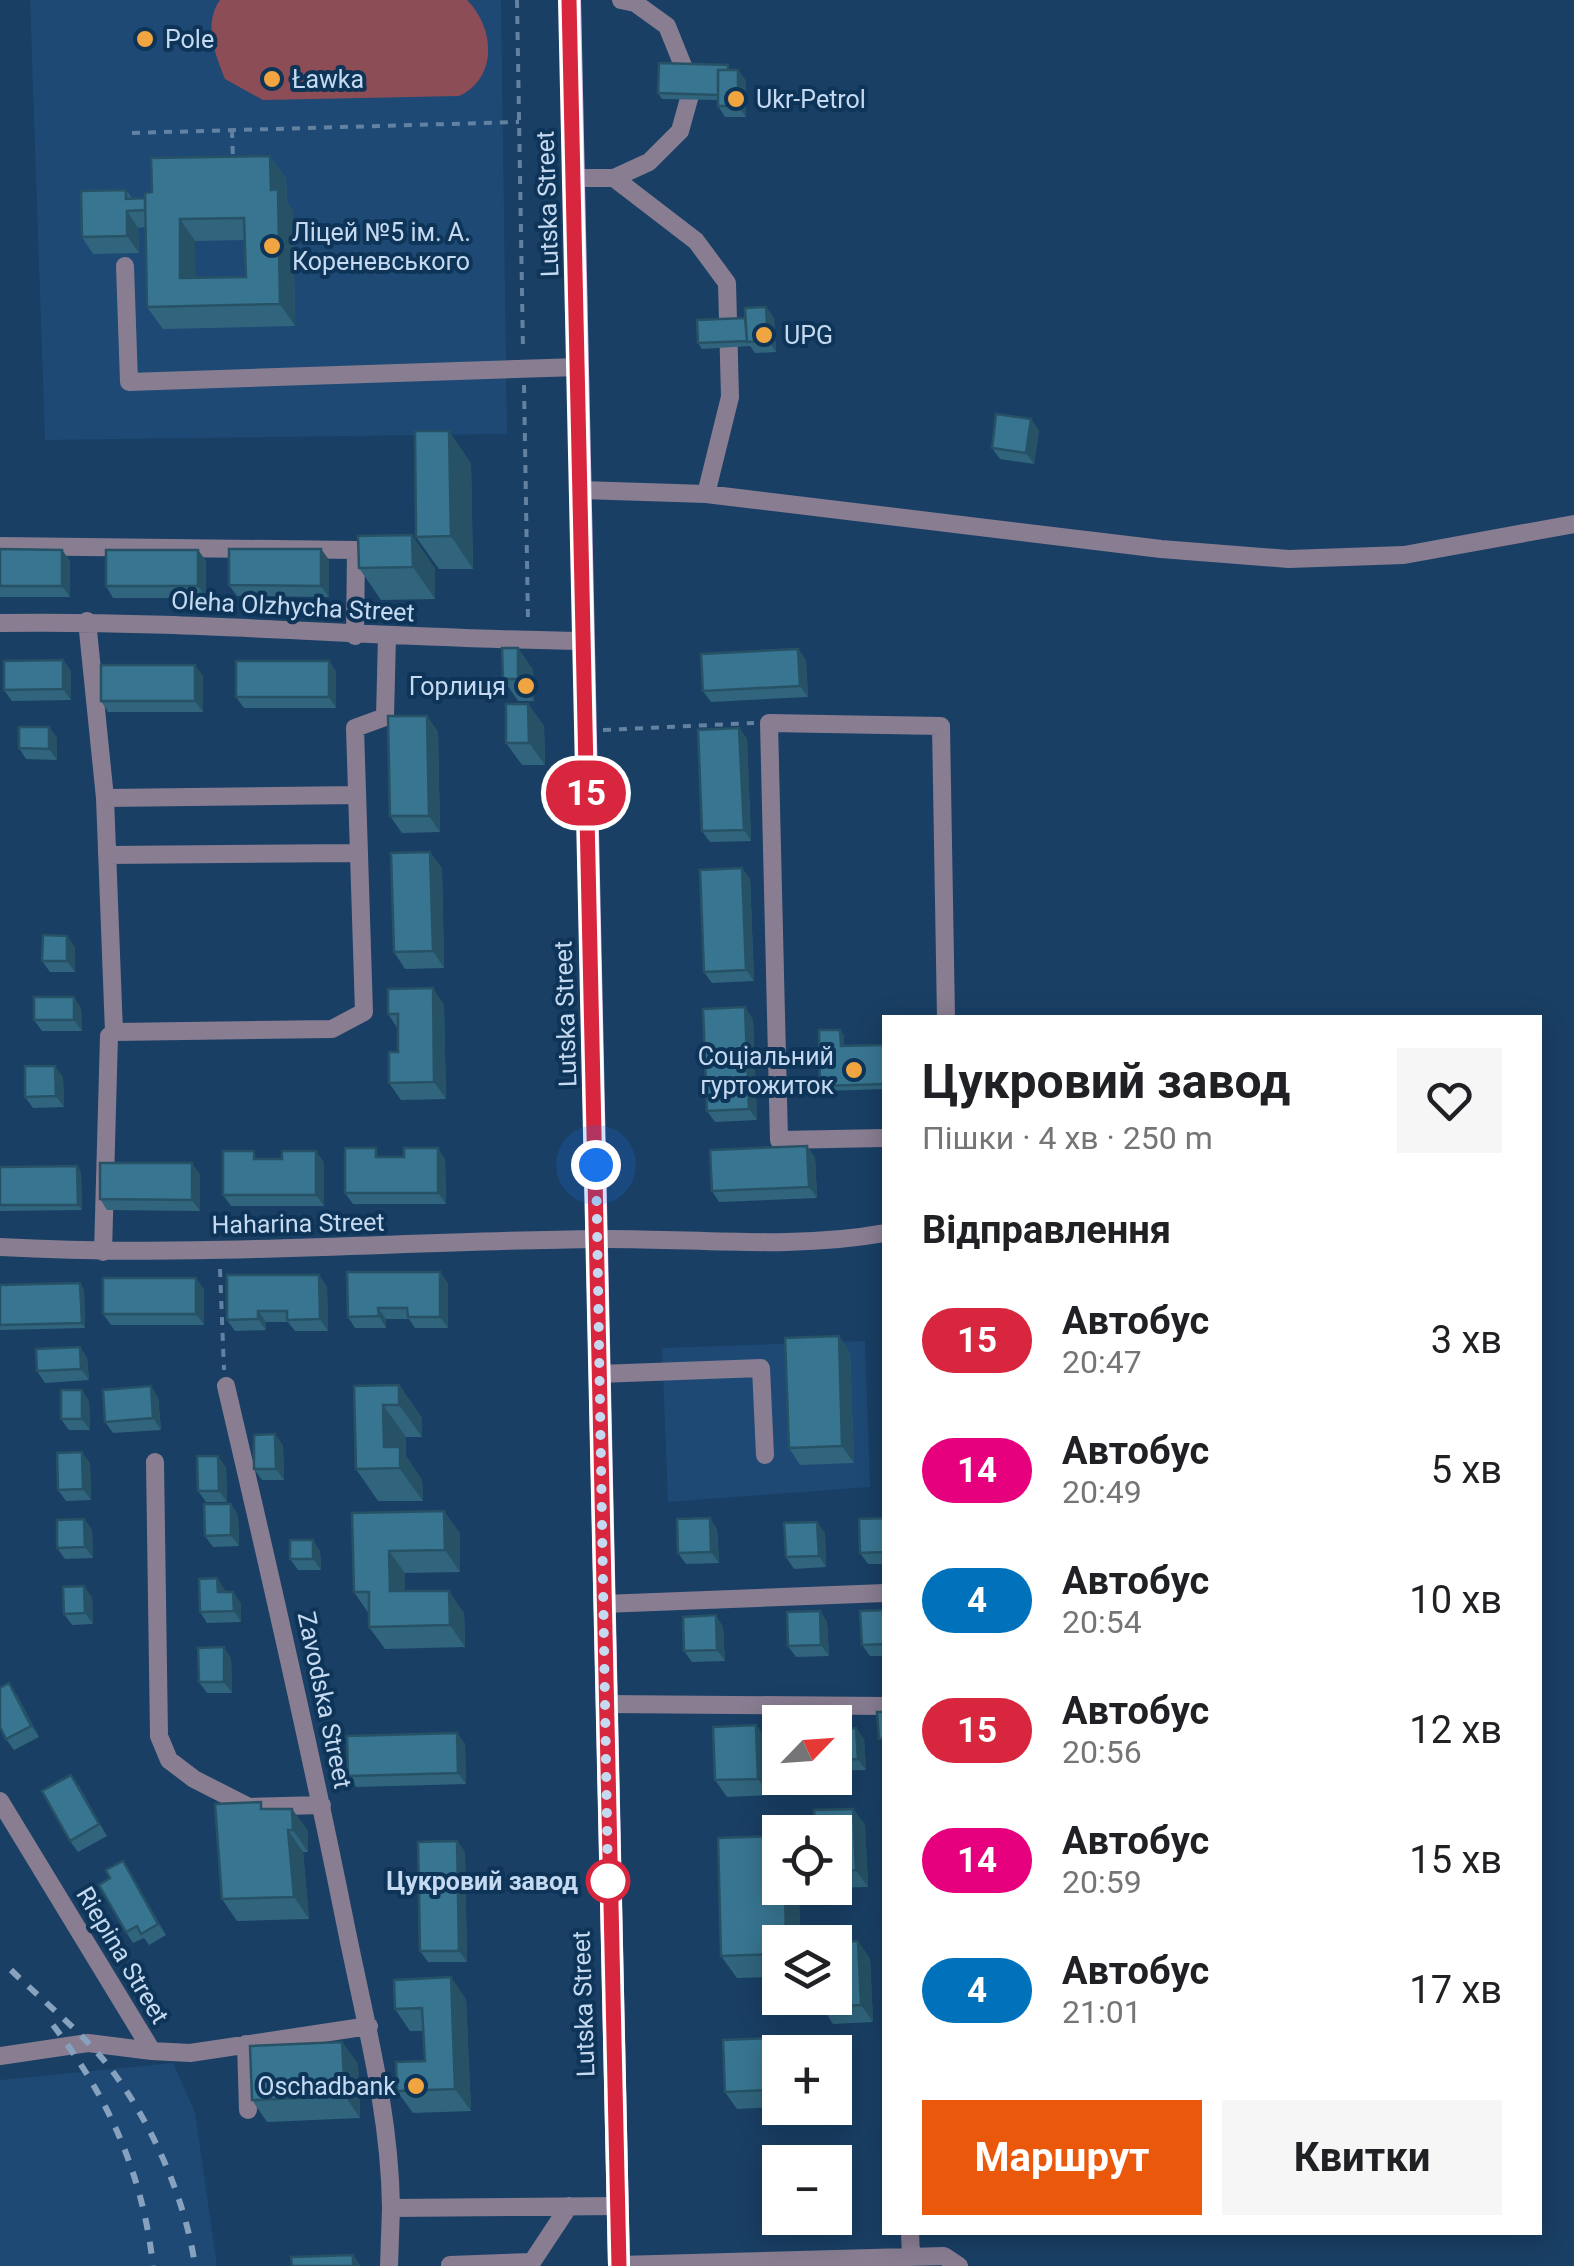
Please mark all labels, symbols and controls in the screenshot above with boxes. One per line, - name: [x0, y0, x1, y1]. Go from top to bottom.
- place label: Pole: [165, 25, 214, 54]
- marker: Pole: [134, 28, 156, 50]
- place label: Ławka: [292, 65, 364, 94]
- marker: Ławka: [261, 68, 283, 90]
- place label: Ukr-Petrol: [756, 85, 866, 114]
- marker: Ukr-Petrol: [725, 88, 747, 110]
- street label: Lutska Street: [530, 130, 565, 278]
- place label: Ліцей №5 ім. А. Кореневського: [292, 218, 471, 276]
- marker: Ліцей №5 ім. А. Кореневського: [261, 235, 283, 257]
- place label: UPG: [784, 321, 833, 350]
- marker: UPG: [753, 324, 775, 346]
- street label: Oleha Olzhycha Street: [170, 586, 415, 627]
- place label: Горлиця: [409, 672, 506, 701]
- marker: Горлиця: [515, 675, 537, 697]
- line badge: 15: [541, 760, 631, 826]
- text: 15: [566, 773, 606, 814]
- street label: Lutska Street: [548, 940, 583, 1088]
- place label: Соціальний гуртожиток: [698, 1042, 834, 1100]
- button: heart: [1397, 1048, 1502, 1153]
- text: Цукровий завод: [922, 1053, 1290, 1110]
- marker: Соціальний гуртожиток: [843, 1059, 865, 1081]
- text: Пішки · 4 хв · 250 m: [922, 1119, 1213, 1157]
- your location: [571, 1140, 621, 1190]
- street label: Haharina Street: [211, 1207, 385, 1240]
- text: Відправлення: [922, 1208, 1171, 1252]
- text: Автобус: [1062, 1299, 1209, 1343]
- text: 3 хв: [1431, 1318, 1502, 1362]
- text: 15: [957, 1320, 997, 1361]
- text: 20:47: [1062, 1343, 1142, 1381]
- text: Автобус: [1062, 1429, 1209, 1473]
- text: 5 хв: [1431, 1448, 1502, 1492]
- text: 14: [957, 1450, 997, 1491]
- text: 20:49: [1062, 1473, 1142, 1511]
- text: Автобус: [1062, 1559, 1209, 1603]
- text: 10 хв: [1409, 1578, 1502, 1622]
- text: 4: [967, 1580, 987, 1621]
- text: 20:54: [1062, 1603, 1142, 1641]
- street label: Zavodska Street: [292, 1609, 357, 1791]
- text: Автобус: [1062, 1689, 1209, 1733]
- north arrow: [762, 1705, 852, 1795]
- map controls: [762, 1705, 852, 2235]
- text: 12 хв: [1409, 1708, 1502, 1752]
- text: 15: [957, 1710, 997, 1751]
- text: 20:56: [1062, 1733, 1142, 1771]
- button: locate: [762, 1815, 852, 1905]
- text: Автобус: [1062, 1819, 1209, 1863]
- text: 15 хв: [1409, 1838, 1502, 1882]
- text: 14: [957, 1840, 997, 1881]
- marker: Цукровий завод: [587, 1860, 629, 1902]
- text: 20:59: [1062, 1863, 1142, 1901]
- place label: Цукровий завод: [386, 1867, 578, 1896]
- street label: Riepina Street: [70, 1882, 175, 2029]
- button: layers: [762, 1925, 852, 2015]
- street label: Lutska Street: [566, 1930, 601, 2078]
- text: Автобус: [1062, 1949, 1209, 1993]
- text: 17 хв: [1409, 1968, 1502, 2012]
- text: 4: [967, 1970, 987, 2011]
- text: 21:01: [1062, 1993, 1142, 2031]
- button: +: [762, 2035, 852, 2125]
- place label: Oschadbank: [257, 2072, 396, 2101]
- marker: Oschadbank: [405, 2075, 427, 2097]
- button: Маршрут: [922, 2100, 1202, 2215]
- button: Квитки: [1222, 2100, 1502, 2215]
- button: −: [762, 2145, 852, 2235]

